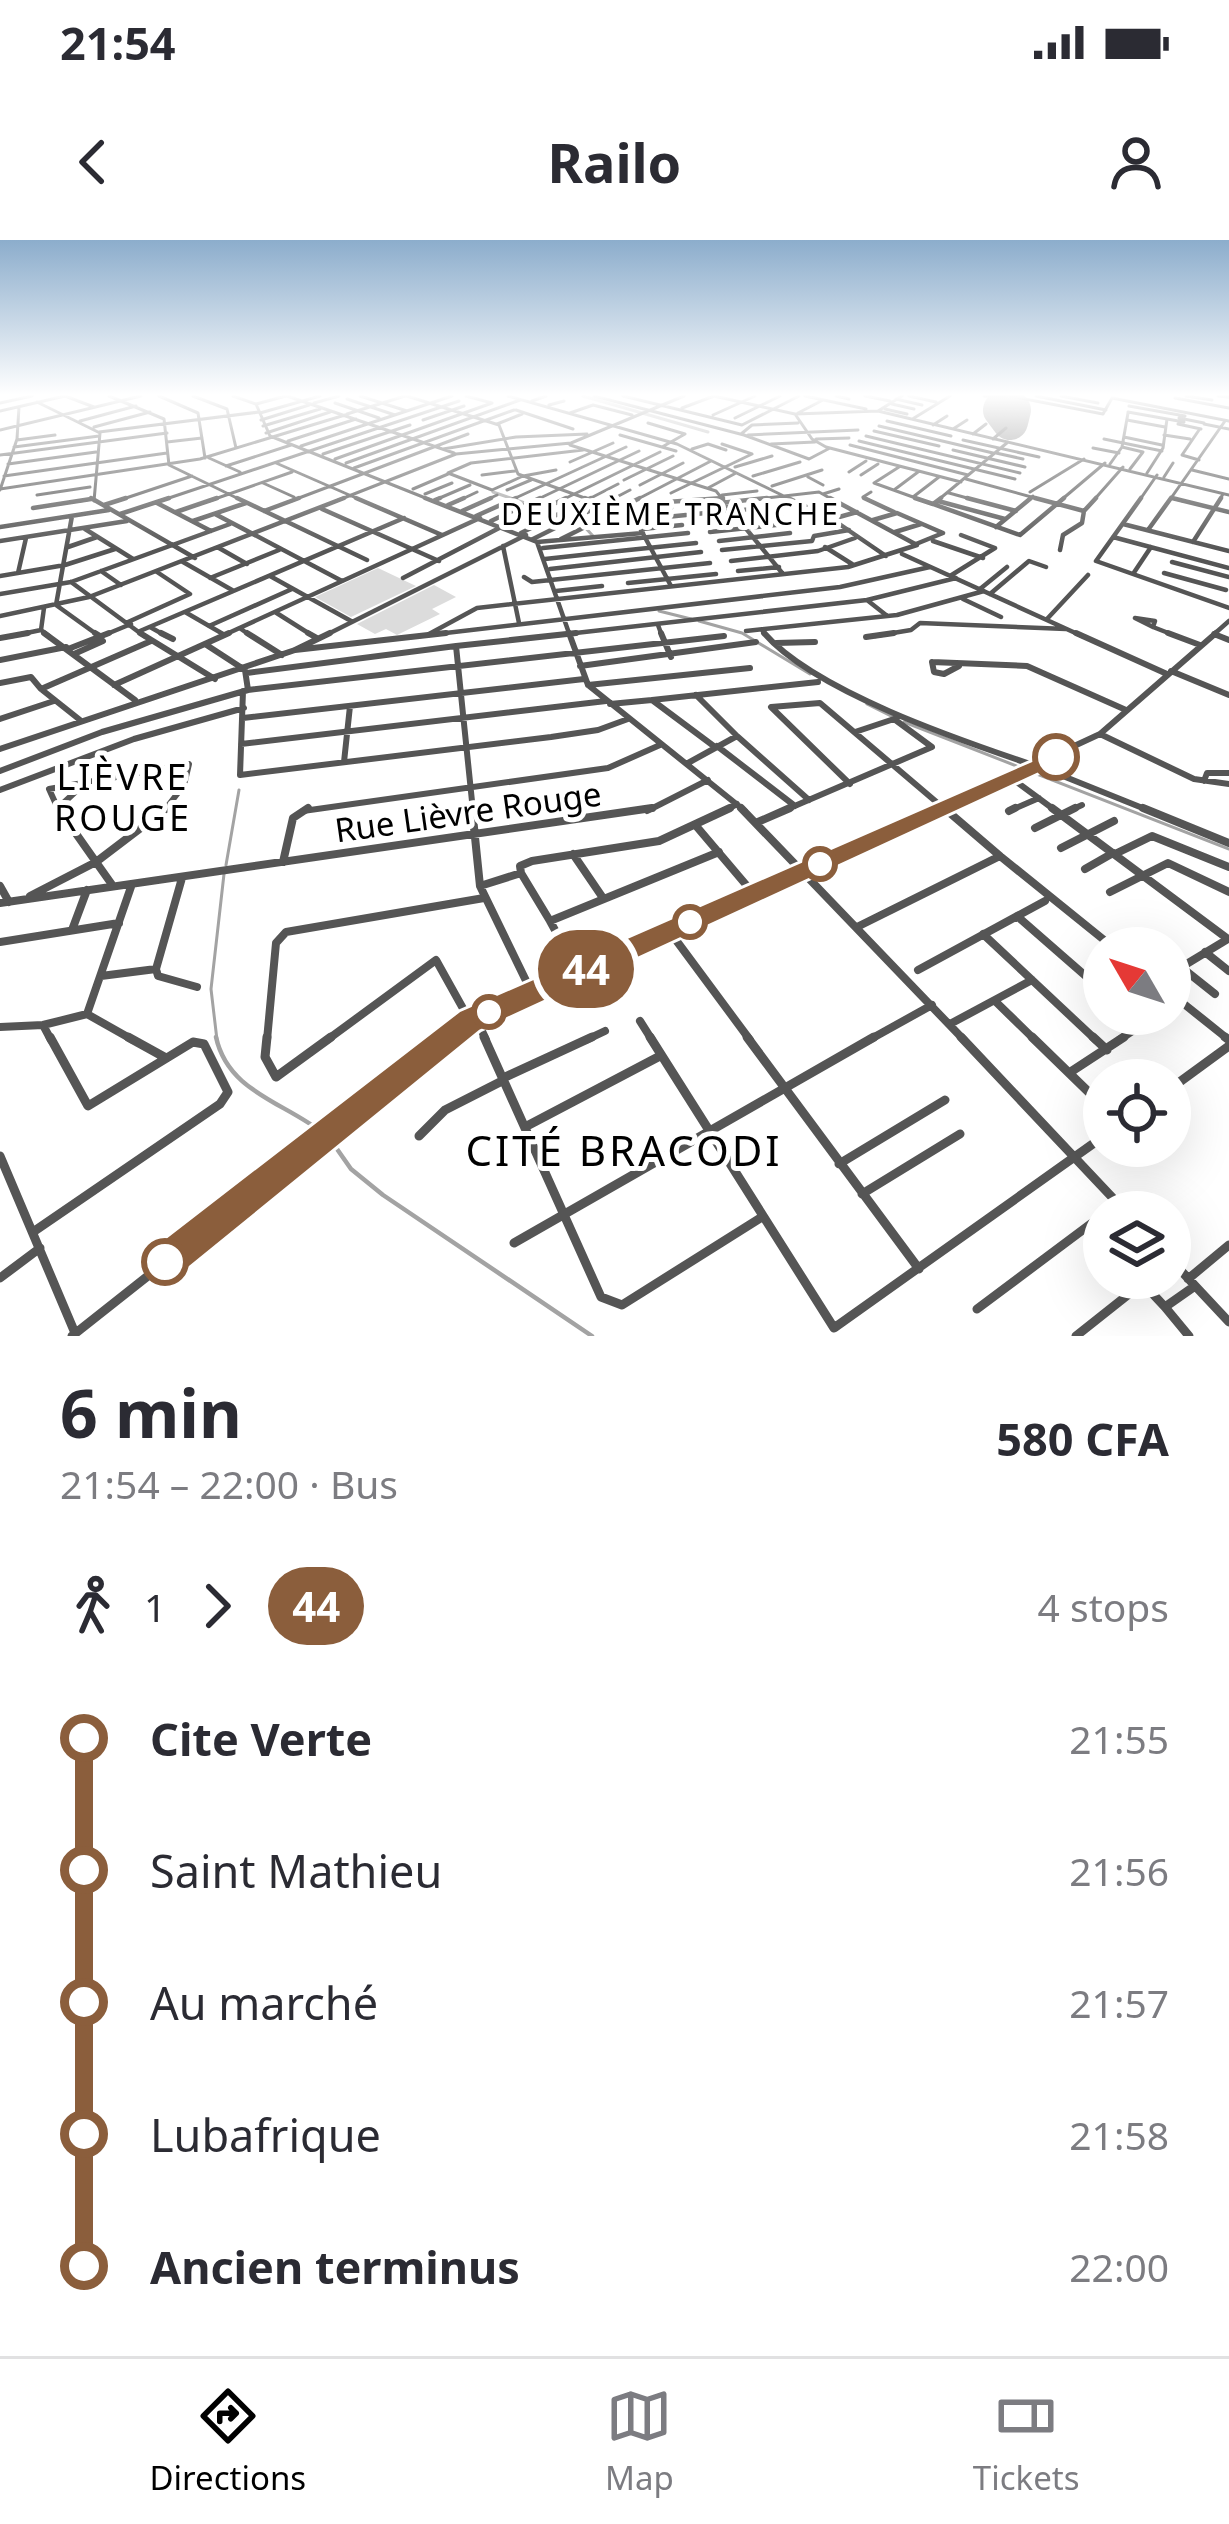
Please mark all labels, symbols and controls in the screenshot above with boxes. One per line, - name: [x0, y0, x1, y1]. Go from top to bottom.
- text: 21:54: [60, 12, 176, 73]
- text: Railo: [548, 125, 681, 199]
- icon: back: [60, 129, 126, 195]
- icon: person: [1103, 129, 1169, 195]
- district label: DEUXIÈME TRANCHE: [501, 493, 841, 534]
- unlabelled marker: [1034, 735, 1078, 779]
- district label: LIÈVRE ROUGE: [54, 752, 192, 842]
- street label: Rue Lièvre Rouge: [332, 771, 604, 852]
- unlabelled marker: [804, 848, 836, 880]
- unlabelled marker: [674, 906, 706, 938]
- north arrow: [1083, 927, 1191, 1035]
- map controls: [1083, 927, 1191, 1299]
- line badge: 44: [532, 930, 640, 1008]
- text: 44: [562, 940, 610, 997]
- unlabelled marker: [473, 996, 505, 1028]
- button: locate: [1083, 1059, 1191, 1167]
- district label: CITÉ BRACODI: [465, 1121, 783, 1178]
- button: layers: [1083, 1191, 1191, 1299]
- unlabelled marker: [143, 1240, 187, 1284]
- text: 6 min: [60, 1367, 242, 1457]
- text: 580 CFA: [996, 1408, 1169, 1469]
- text: 21:54 – 22:00 · Bus: [60, 1457, 398, 1510]
- icon: walk: [60, 1573, 126, 1639]
- icon: forward: [184, 1573, 250, 1639]
- text: 44: [292, 1577, 340, 1634]
- text: 1: [144, 1580, 166, 1633]
- text: 4 stops: [1038, 1580, 1169, 1633]
- text: Cite Verte: [150, 1708, 372, 1769]
- text: 21:55: [1069, 1712, 1169, 1765]
- text: Saint Mathieu: [150, 1840, 442, 1901]
- text: 21:56: [1069, 1844, 1169, 1897]
- text: Au marché: [150, 1972, 378, 2033]
- text: 21:57: [1069, 1976, 1169, 2029]
- text: Lubafrique: [150, 2104, 381, 2165]
- text: 21:58: [1069, 2108, 1169, 2161]
- text: Ancien terminus: [150, 2236, 520, 2297]
- text: 22:00: [1069, 2240, 1169, 2293]
- tab: Directions: [149, 2383, 306, 2500]
- tab: Map: [605, 2383, 674, 2500]
- tab: Tickets: [973, 2383, 1079, 2500]

